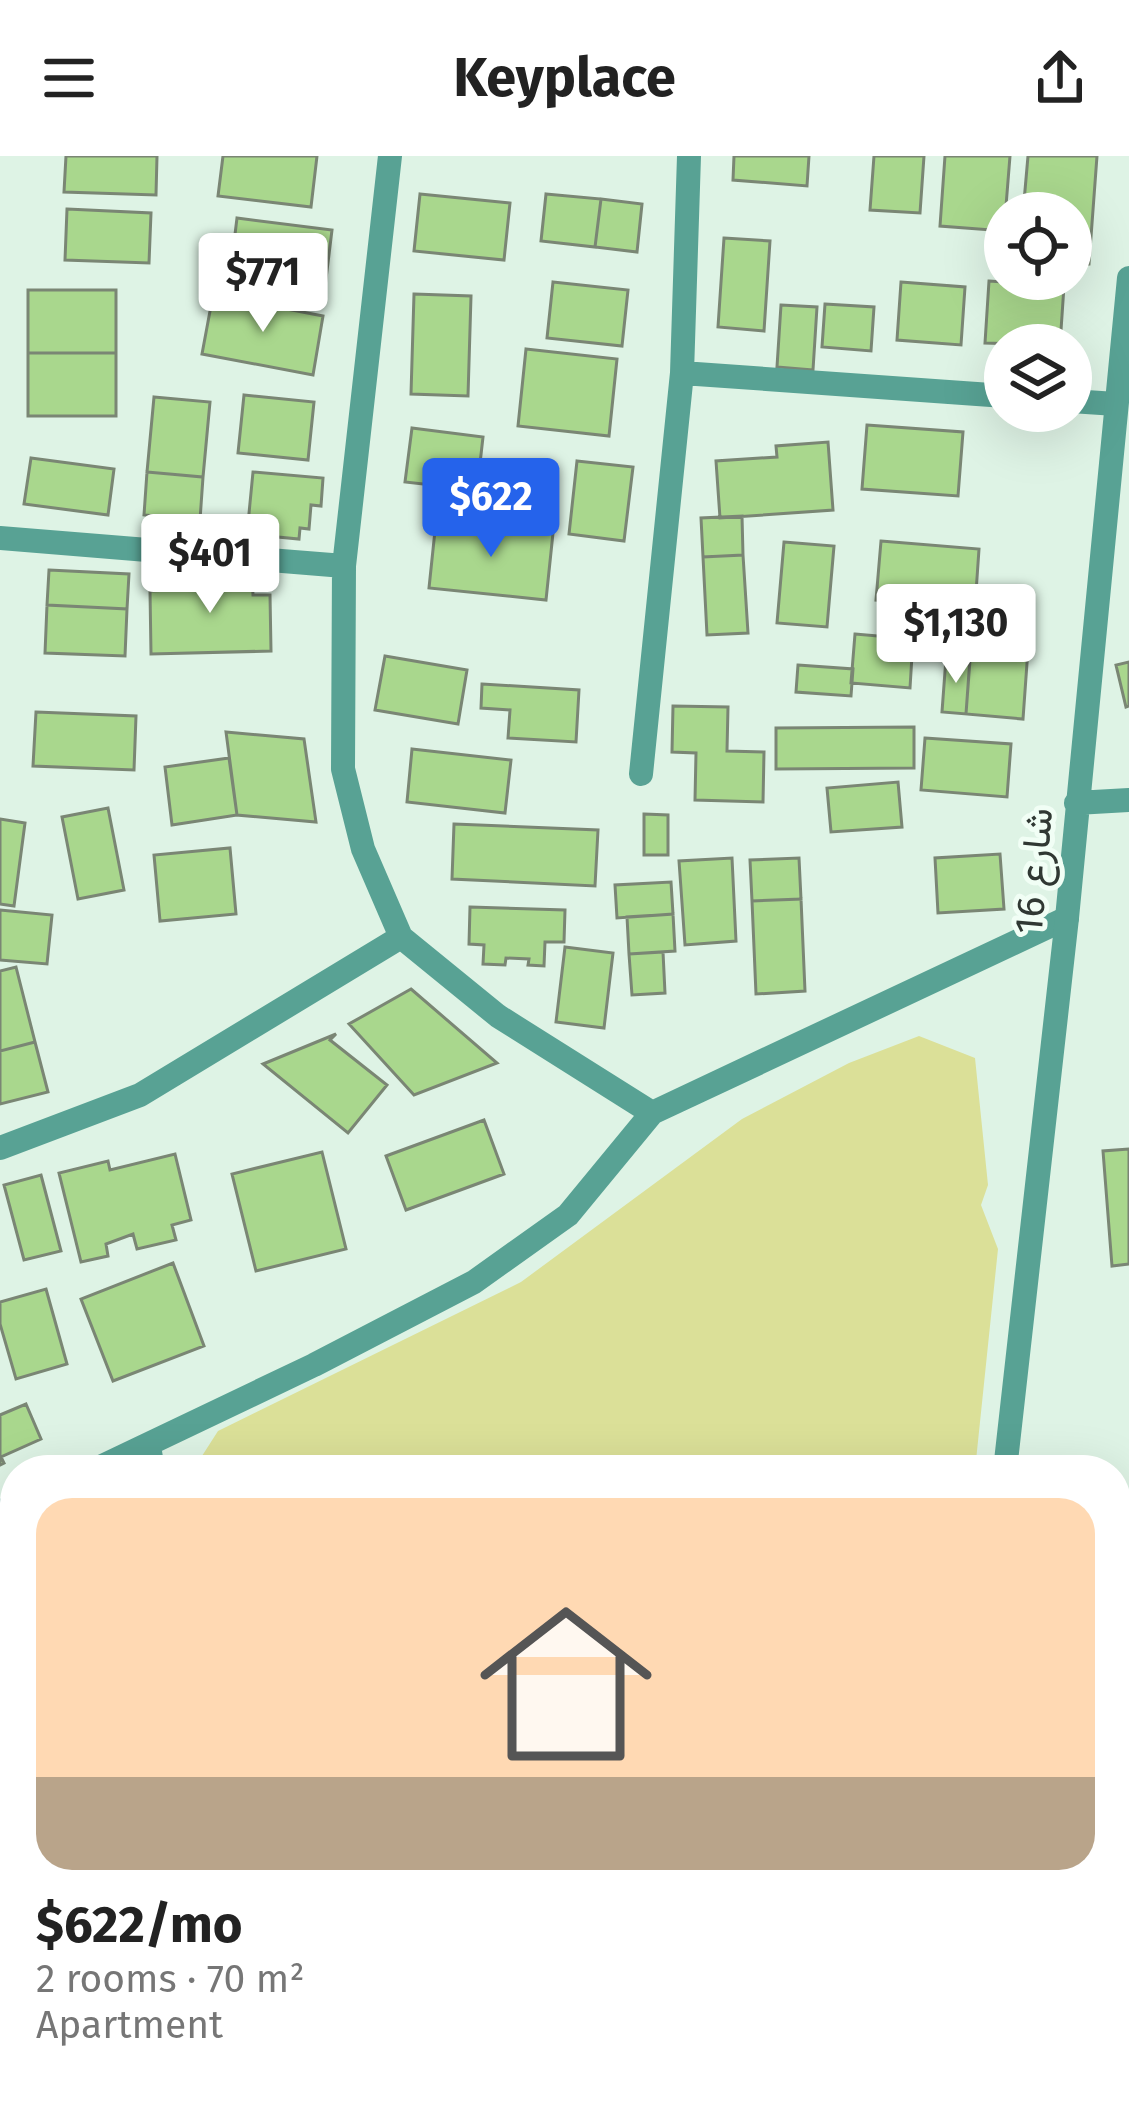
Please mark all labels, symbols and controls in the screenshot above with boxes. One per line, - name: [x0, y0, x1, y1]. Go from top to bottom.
- icon: menu: [36, 45, 102, 111]
- icon: share: [1027, 45, 1093, 111]
- text: Keyplace: [453, 46, 676, 110]
- map controls: [984, 192, 1092, 432]
- button: locate: [984, 192, 1092, 300]
- pin: $771: [192, 233, 334, 335]
- text: $771: [226, 249, 300, 295]
- button: layers: [984, 324, 1092, 432]
- pin: $622: [420, 458, 562, 560]
- text: $622: [449, 474, 533, 520]
- pin: $401: [139, 514, 281, 616]
- text: $401: [168, 530, 252, 576]
- pin: $1,130: [858, 584, 1054, 686]
- text: $1,130: [904, 600, 1008, 646]
- street label: شارع 16: [1006, 806, 1065, 936]
- icon: home: [458, 1576, 674, 1792]
- text: $622/mo: [36, 1894, 243, 1956]
- text: 2 rooms · 70 m²: [36, 1956, 305, 2002]
- text: Apartment: [36, 2002, 223, 2048]

